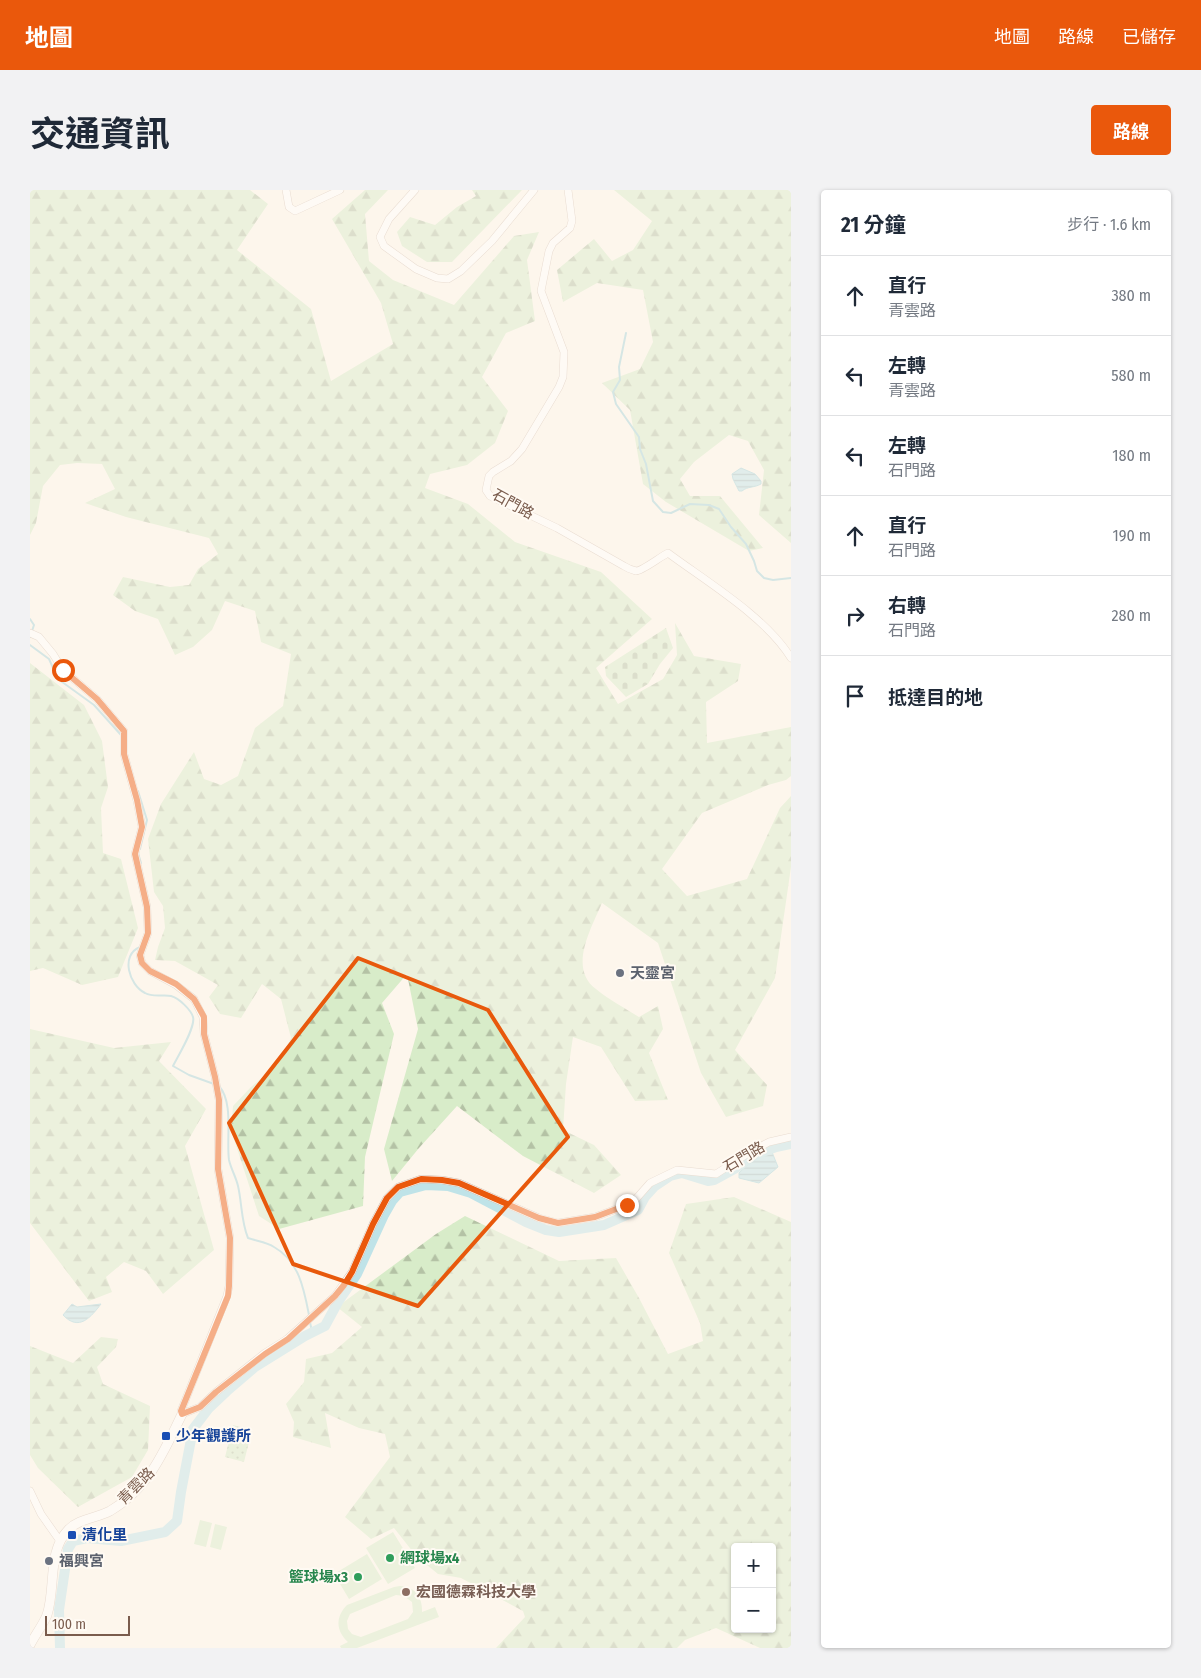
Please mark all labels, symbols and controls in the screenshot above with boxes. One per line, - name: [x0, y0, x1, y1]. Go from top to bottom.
- text: 地圖: [25, 24, 73, 52]
- text: 地圖: [994, 26, 1030, 48]
- text: 路線: [1058, 26, 1094, 48]
- text: 已儲存: [1122, 26, 1176, 48]
- button: 路線: [1091, 105, 1171, 155]
- text: 交通資訊: [30, 113, 170, 155]
- text: 21 分鐘: [841, 212, 906, 238]
- text: 步行 · 1.6 km: [1067, 215, 1151, 234]
- text: 直行: [888, 274, 926, 297]
- icon: ahead: [841, 282, 869, 310]
- text: 380 m: [1111, 286, 1151, 305]
- text: 青雲路: [888, 301, 936, 320]
- text: 左轉: [888, 354, 926, 377]
- icon: left: [841, 362, 869, 390]
- text: 580 m: [1111, 366, 1151, 385]
- text: 青雲路: [888, 381, 936, 400]
- text: 左轉: [888, 434, 926, 457]
- icon: left: [841, 442, 869, 470]
- text: 180 m: [1112, 446, 1151, 465]
- text: 石門路: [888, 461, 936, 480]
- street label: 石門路: [489, 485, 537, 523]
- text: 直行: [888, 514, 926, 537]
- icon: ahead: [841, 522, 869, 550]
- text: 190 m: [1113, 526, 1151, 545]
- text: 石門路: [888, 541, 936, 560]
- text: 右轉: [888, 594, 926, 617]
- icon: right: [841, 602, 869, 630]
- text: 280 m: [1112, 606, 1151, 625]
- text: 石門路: [888, 621, 936, 640]
- route start: [52, 659, 75, 682]
- icon: arrive: [841, 682, 869, 710]
- text: 抵達目的地: [888, 686, 983, 709]
- place label: 天靈宮: [630, 964, 675, 982]
- marker: 天靈宮: [614, 967, 626, 979]
- street label: 石門路: [720, 1138, 768, 1176]
- route end: [616, 1194, 639, 1217]
- place label: 少年觀護所: [176, 1427, 251, 1445]
- marker: 少年觀護所: [160, 1430, 172, 1442]
- street label: 青雲路: [114, 1464, 158, 1508]
- place label: 清化里: [82, 1526, 127, 1544]
- marker: 清化里: [66, 1529, 78, 1541]
- map controls: [731, 1543, 776, 1633]
- button: +: [731, 1543, 776, 1588]
- place label: 網球場x4: [400, 1549, 460, 1567]
- place label: 福興宮: [59, 1552, 104, 1570]
- marker: 網球場x4: [384, 1552, 396, 1564]
- marker: 福興宮: [43, 1555, 55, 1567]
- place label: 籃球場x3: [289, 1568, 348, 1586]
- marker: 籃球場x3: [352, 1571, 364, 1583]
- place label: 宏國德霖科技大學: [416, 1583, 536, 1601]
- marker: 宏國德霖科技大學: [400, 1586, 412, 1598]
- button: −: [731, 1588, 776, 1633]
- scale bar: [45, 1613, 130, 1636]
- text: 100 m: [52, 1616, 86, 1633]

